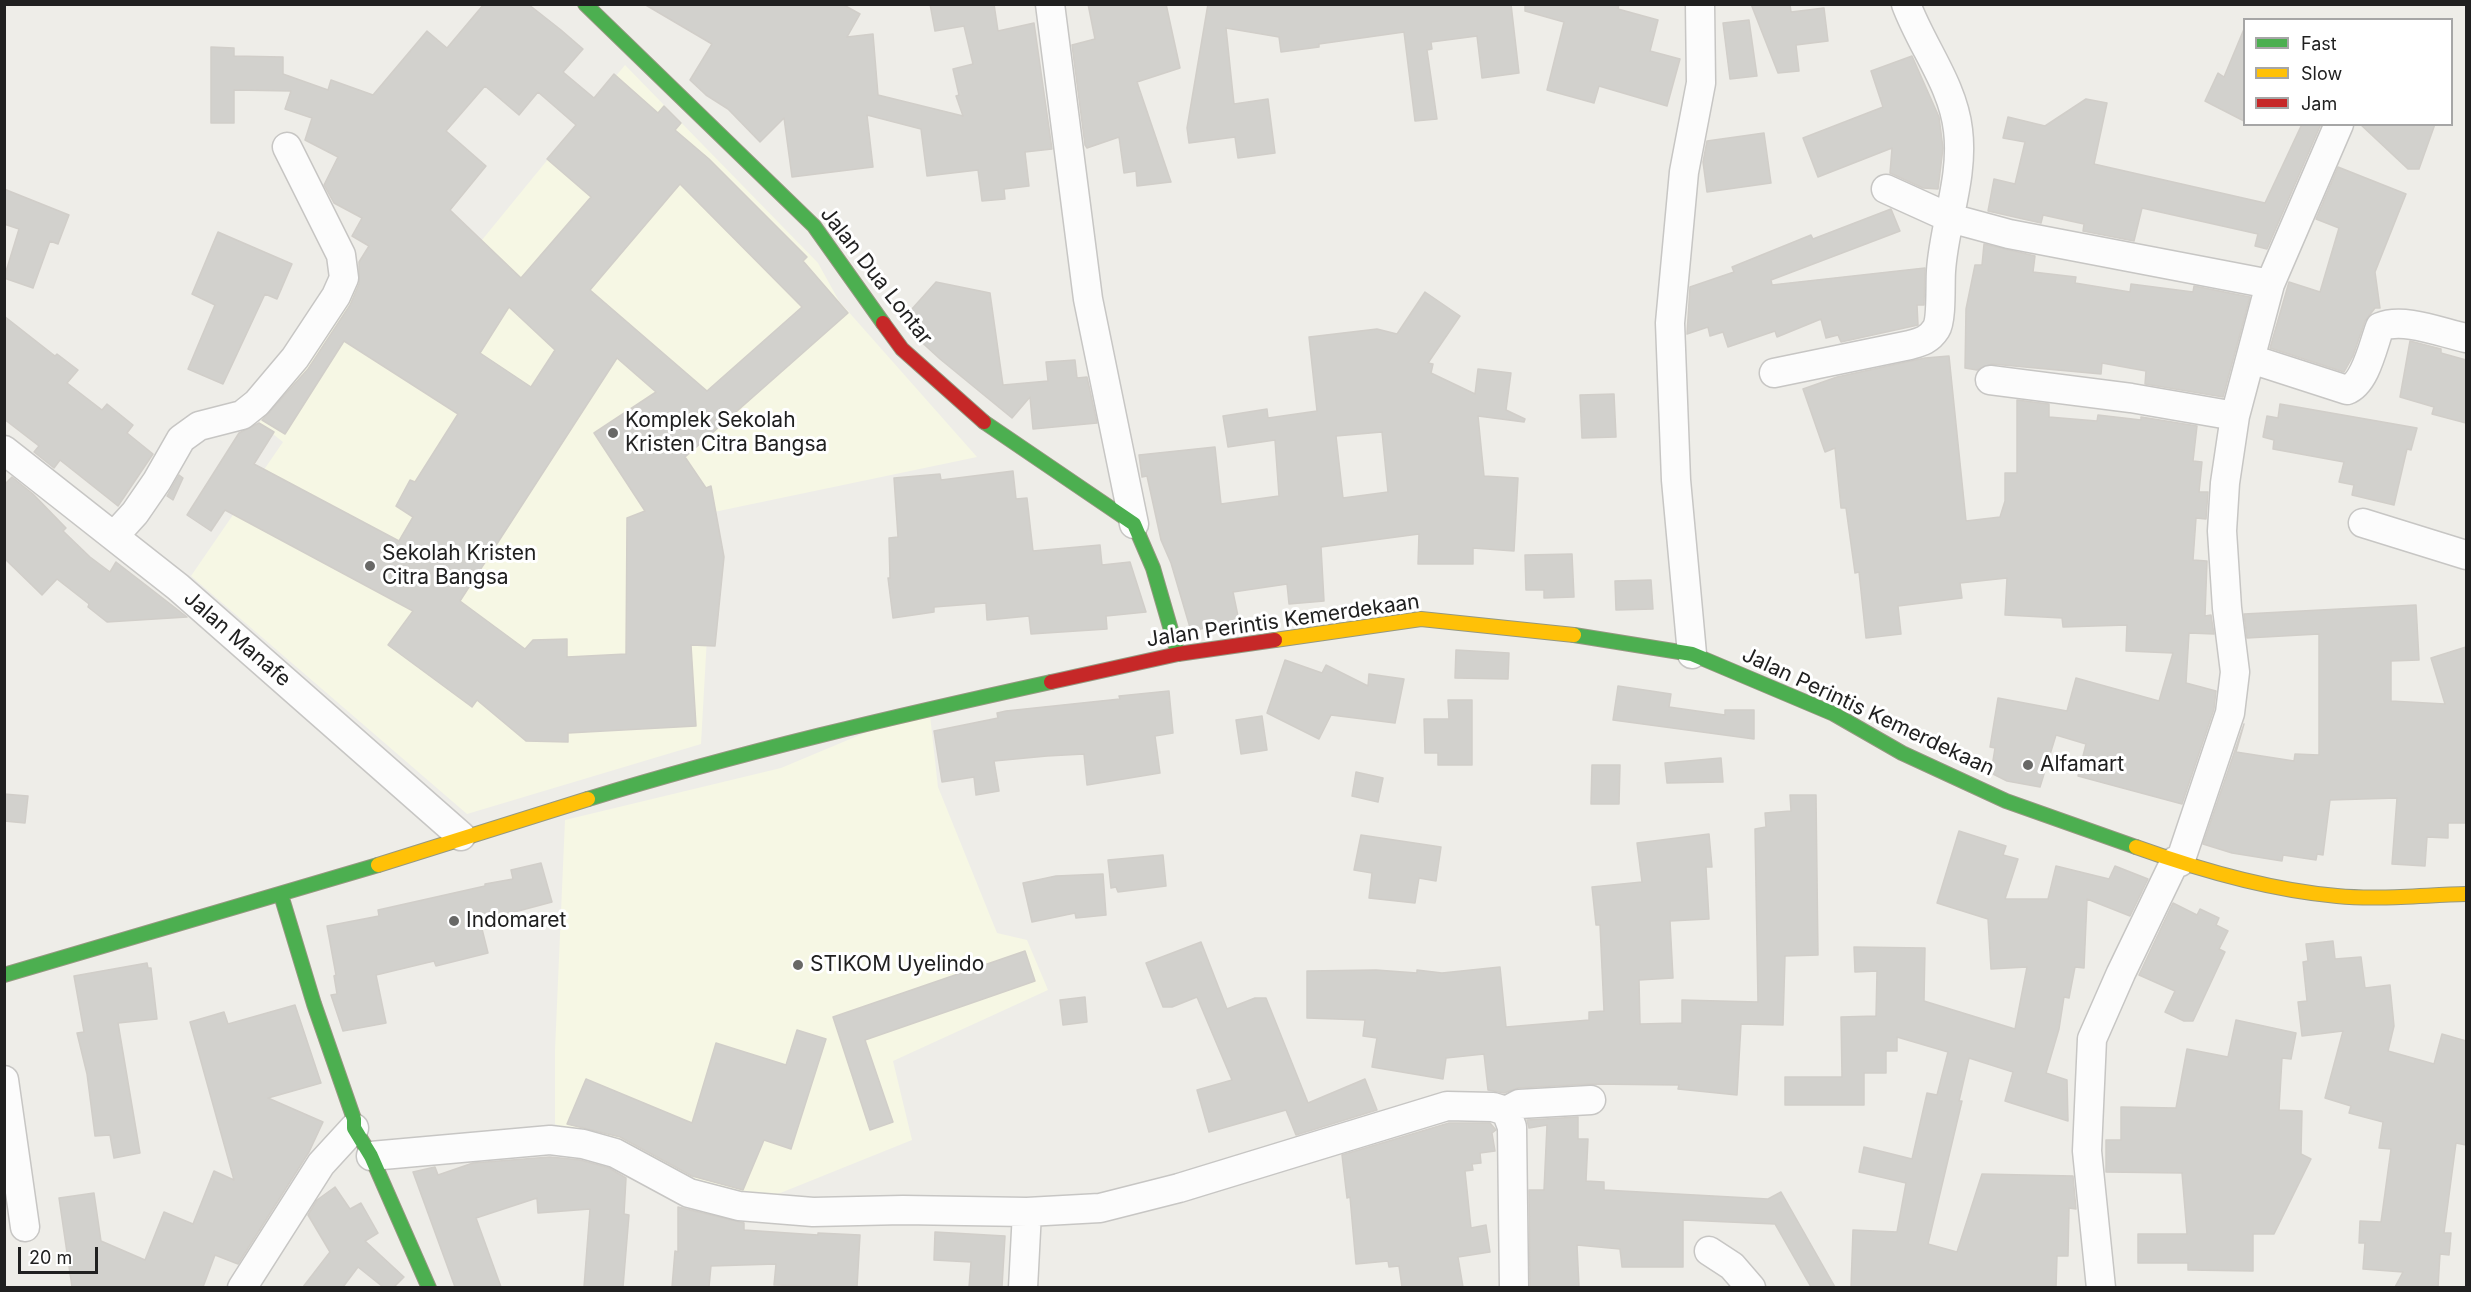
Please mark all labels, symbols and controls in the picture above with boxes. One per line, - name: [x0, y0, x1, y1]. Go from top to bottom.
- legend: [2243, 18, 2453, 126]
- text: Fast: [2301, 33, 2337, 54]
- text: Slow: [2301, 63, 2342, 84]
- text: Jam: [2301, 93, 2337, 114]
- street label: Jalan Dua Lontar: [814, 202, 938, 350]
- place label: Komplek Sekolah Kristen Citra Bangsa: [625, 408, 827, 458]
- marker: Komplek Sekolah Kristen Citra Bangsa: [606, 426, 620, 440]
- place label: Sekolah Kristen Citra Bangsa: [382, 541, 536, 591]
- marker: Sekolah Kristen Citra Bangsa: [363, 559, 377, 573]
- street label: Jalan Manafe: [178, 586, 296, 692]
- street label: Jalan Perintis Kemerdekaan: [1145, 589, 1421, 653]
- street label: Jalan Perintis Kemerdekaan: [1738, 642, 1998, 782]
- place label: Alfamart: [2040, 752, 2124, 778]
- marker: Alfamart: [2021, 758, 2035, 772]
- place label: Indomaret: [466, 908, 566, 934]
- marker: Indomaret: [447, 914, 461, 928]
- place label: STIKOM Uyelindo: [810, 952, 984, 978]
- marker: STIKOM Uyelindo: [791, 958, 805, 972]
- scale bar: [21, 1235, 100, 1273]
- text: 20 m: [29, 1247, 72, 1268]

